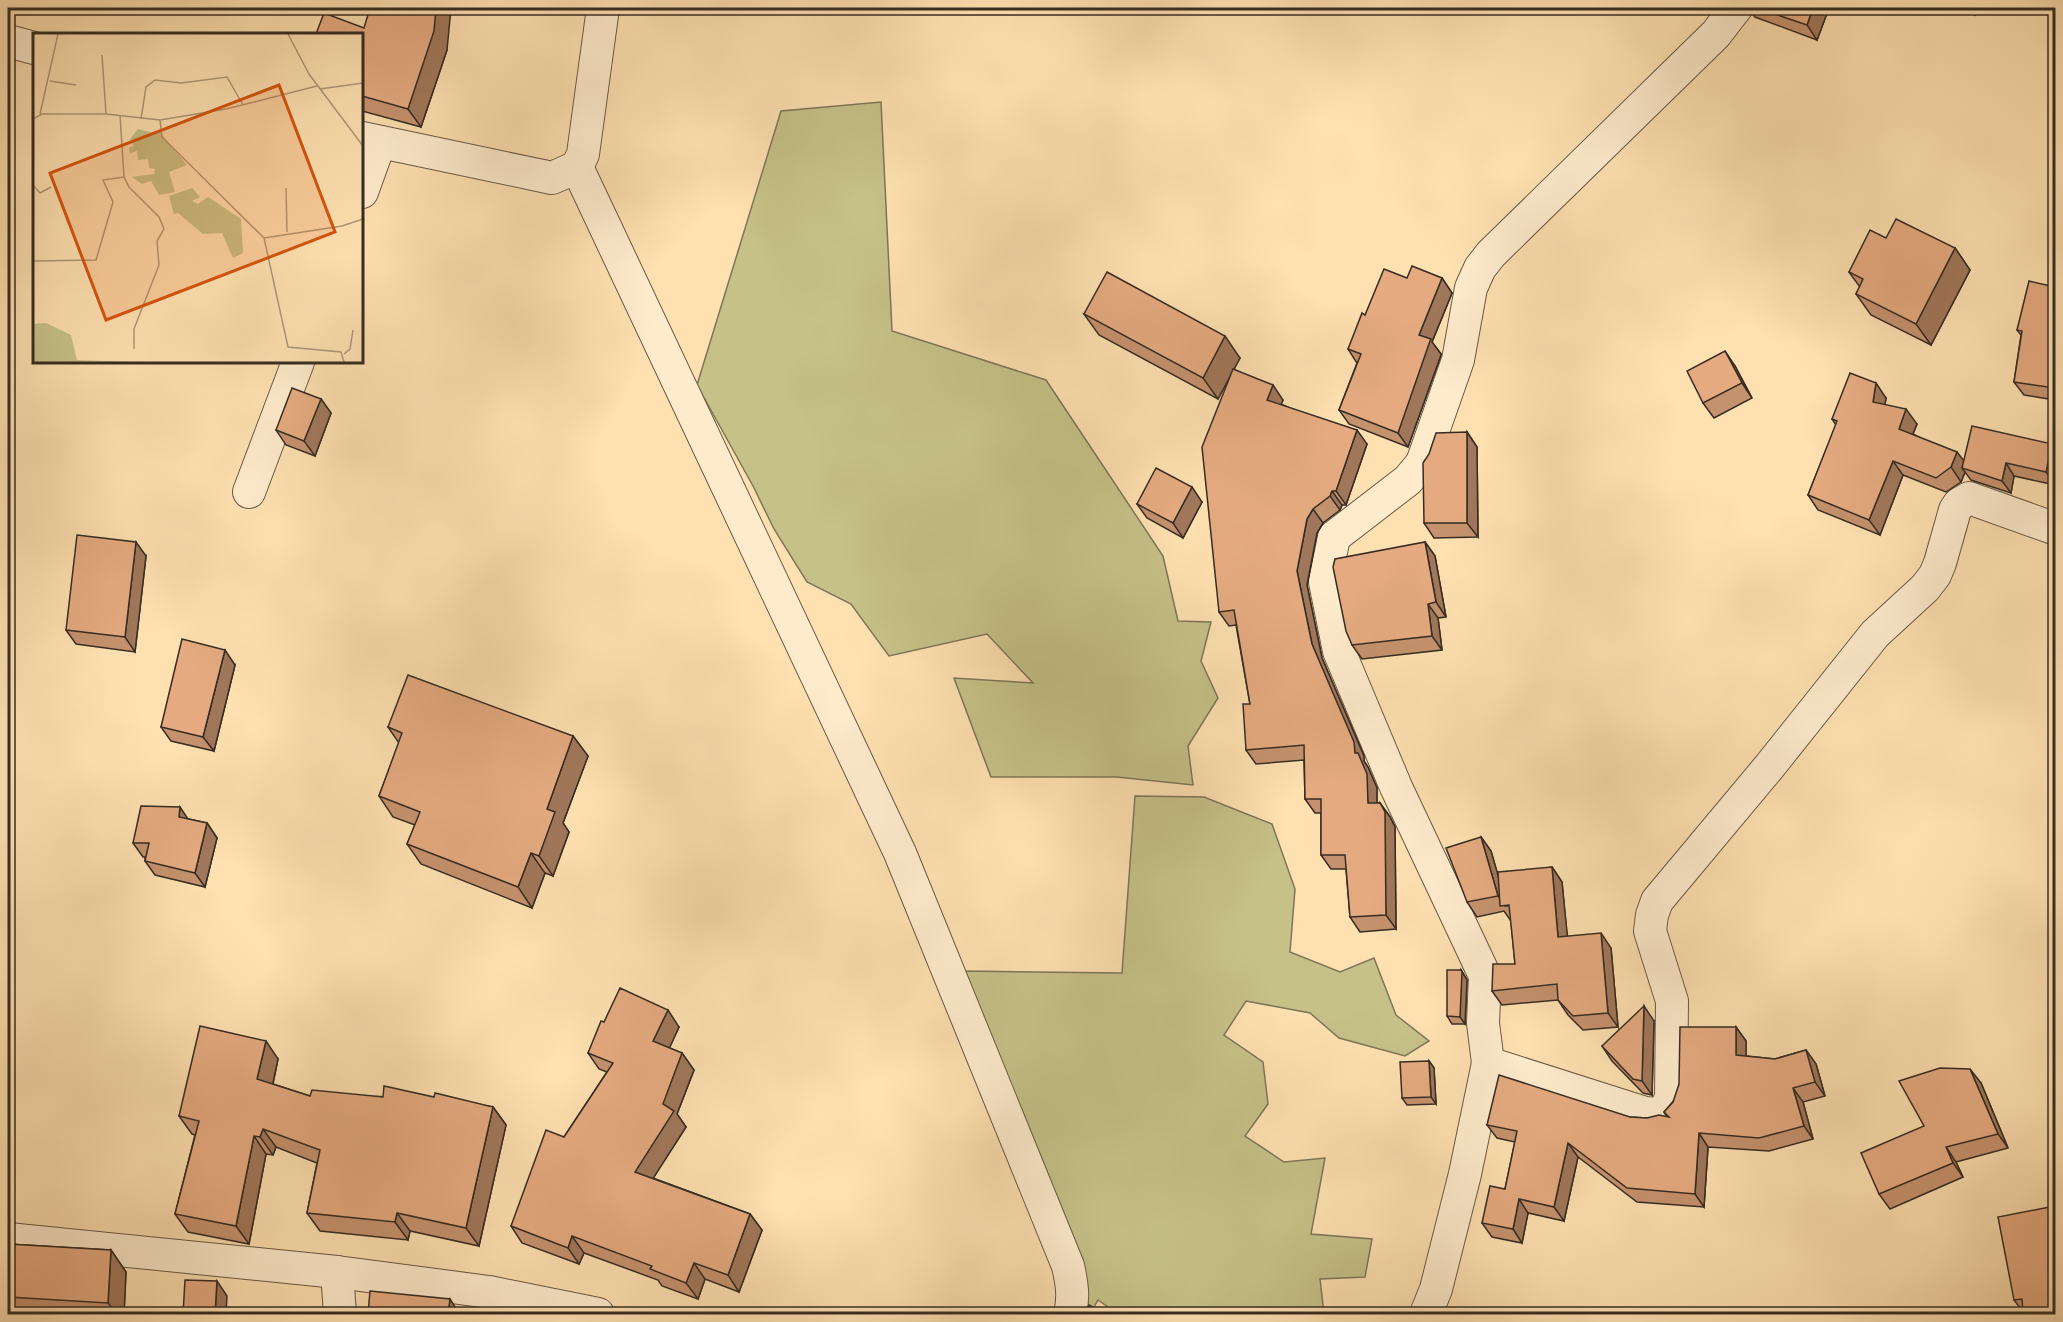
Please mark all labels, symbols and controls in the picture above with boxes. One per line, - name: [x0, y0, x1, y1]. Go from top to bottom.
- inset map: [33, 33, 363, 363]

